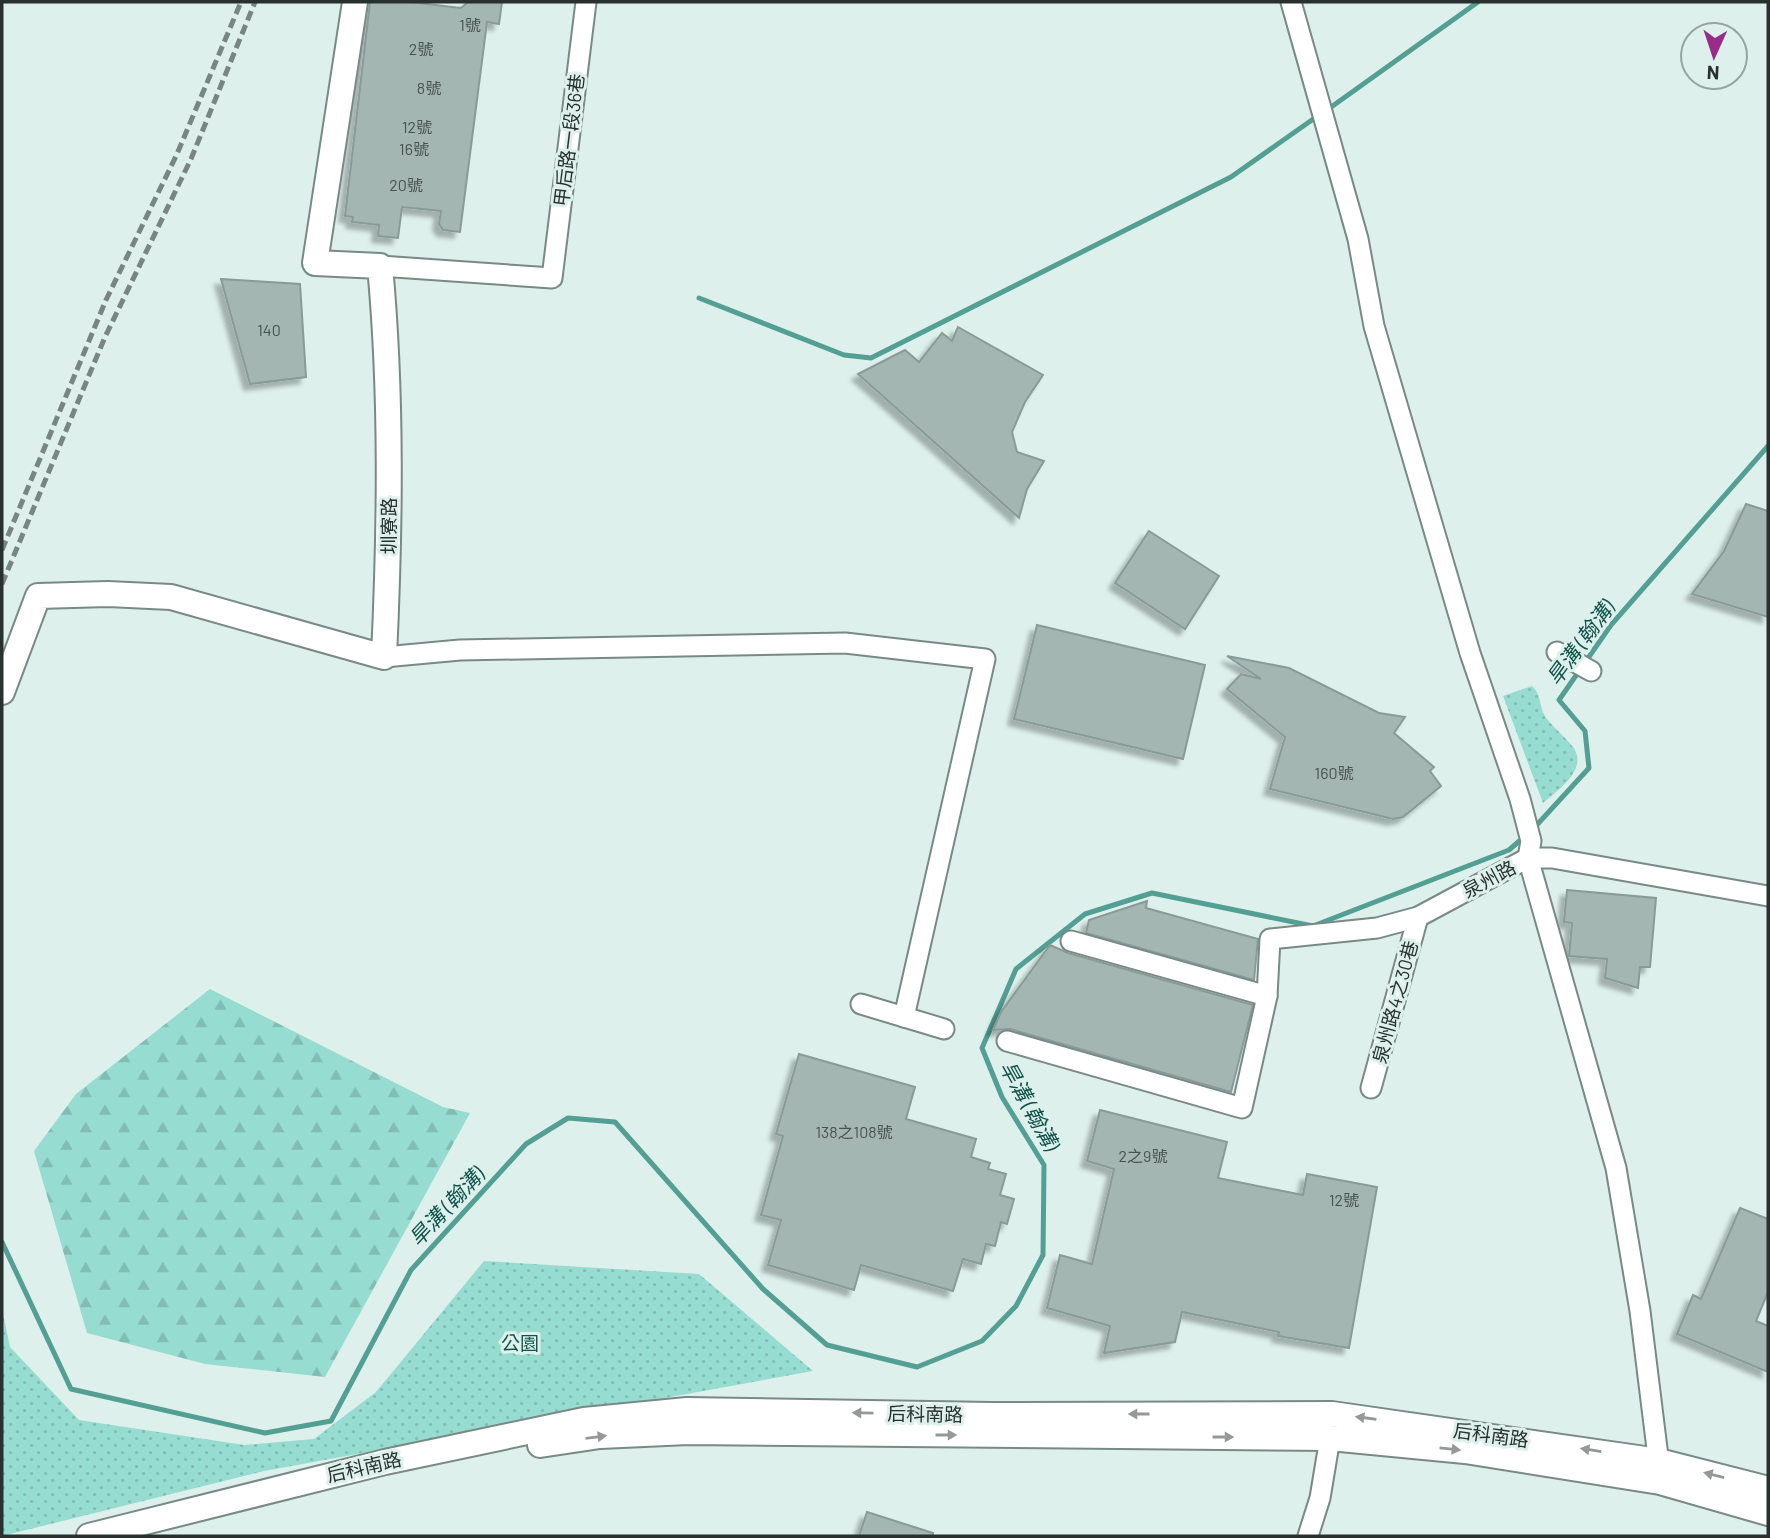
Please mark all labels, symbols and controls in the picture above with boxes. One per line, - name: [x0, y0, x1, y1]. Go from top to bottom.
- house number: 1號: [459, 15, 481, 34]
- north arrow: [1679, 21, 1749, 91]
- house number: 2號: [409, 39, 433, 58]
- text: N: [1706, 62, 1720, 85]
- street label: 甲后路一段36巷: [549, 72, 588, 208]
- house number: 8號: [417, 78, 441, 97]
- house number: 12號: [402, 117, 432, 136]
- house number: 16號: [399, 139, 429, 158]
- house number: 20號: [389, 175, 423, 194]
- house number: 140: [257, 320, 281, 339]
- street label: 圳寮路: [377, 497, 400, 555]
- water label: 旱溝 (翰溝): [1541, 594, 1619, 689]
- house number: 160號: [1315, 763, 1353, 782]
- street label: 泉州路: [1458, 855, 1519, 902]
- street label: 泉州路4之30巷: [1367, 938, 1422, 1066]
- water label: 旱溝 (翰溝): [995, 1056, 1066, 1155]
- house number: 138之108號: [815, 1122, 893, 1141]
- house number: 2之9號: [1119, 1146, 1167, 1165]
- water label: 旱溝 (翰溝): [403, 1161, 489, 1251]
- house number: 12號: [1329, 1190, 1359, 1209]
- park label: 公園: [501, 1331, 539, 1354]
- street label: 后科南路: [887, 1401, 963, 1426]
- one-way arrow: [851, 1408, 873, 1419]
- one-way arrow: [1128, 1408, 1150, 1420]
- one-way arrow: [1355, 1412, 1377, 1423]
- street label: 后科南路: [1452, 1418, 1530, 1451]
- one-way arrow: [936, 1429, 958, 1441]
- one-way arrow: [586, 1431, 608, 1442]
- one-way arrow: [1212, 1431, 1234, 1443]
- one-way arrow: [1439, 1444, 1461, 1455]
- one-way arrow: [1580, 1445, 1602, 1456]
- street label: 后科南路: [324, 1447, 404, 1486]
- one-way arrow: [1702, 1469, 1724, 1480]

